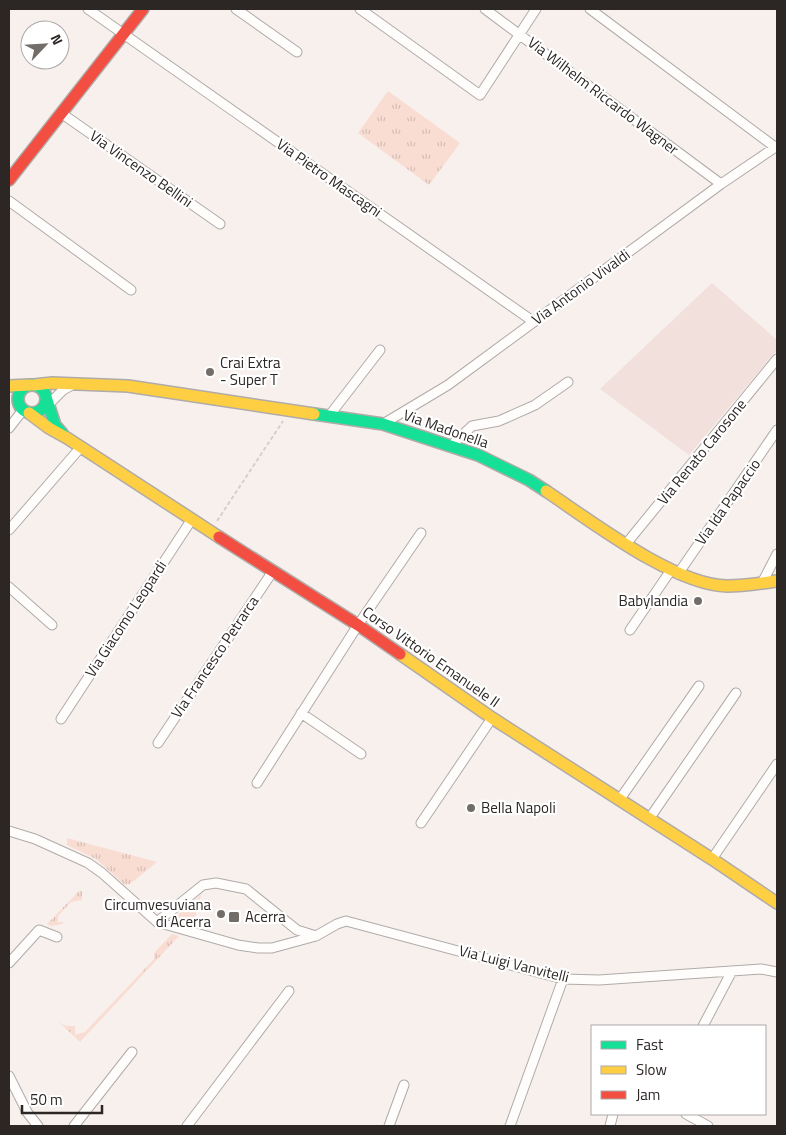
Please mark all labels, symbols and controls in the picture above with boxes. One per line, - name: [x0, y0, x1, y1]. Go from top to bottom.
- north arrow: [20, 20, 70, 70]
- text: N: [46, 30, 69, 48]
- street label: Via Wilhelm Riccardo Wagner: [523, 31, 684, 160]
- street label: Via Vincenzo Bellini: [85, 124, 198, 213]
- street label: Via Pietro Mascagni: [272, 133, 387, 223]
- street label: Via Antonio Vivaldi: [527, 243, 635, 330]
- place label: Crai Extra - Super T: [220, 351, 281, 391]
- marker: Crai Extra - Super T: [204, 366, 216, 378]
- street label: Via Renato Carosone: [652, 394, 752, 510]
- street label: Via Madonella: [400, 403, 492, 454]
- street label: Via Ida Papaccio: [689, 454, 766, 550]
- street label: Via Giacomo Leopardi: [79, 556, 172, 682]
- place label: Babylandia: [618, 589, 688, 612]
- street label: Via Francesco Petrarca: [165, 591, 264, 723]
- marker: Babylandia: [692, 595, 704, 607]
- street label: Corso Vittorio Emanuele II: [358, 600, 505, 713]
- place label: Bella Napoli: [481, 796, 556, 819]
- marker: Bella Napoli: [465, 802, 477, 814]
- place label: Circumvesuviana di Acerra: [104, 893, 211, 933]
- place label: Acerra: [245, 905, 286, 928]
- marker: Circumvesuviana di Acerra: [215, 908, 227, 920]
- marker: Acerra: [227, 910, 241, 924]
- street label: Via Luigi Vanvitelli: [457, 939, 572, 988]
- legend: [591, 1025, 766, 1115]
- text: Fast: [636, 1033, 664, 1056]
- text: Slow: [636, 1058, 667, 1081]
- scale bar: [22, 1082, 102, 1114]
- text: Jam: [636, 1083, 660, 1106]
- text: 50 m: [30, 1088, 63, 1111]

